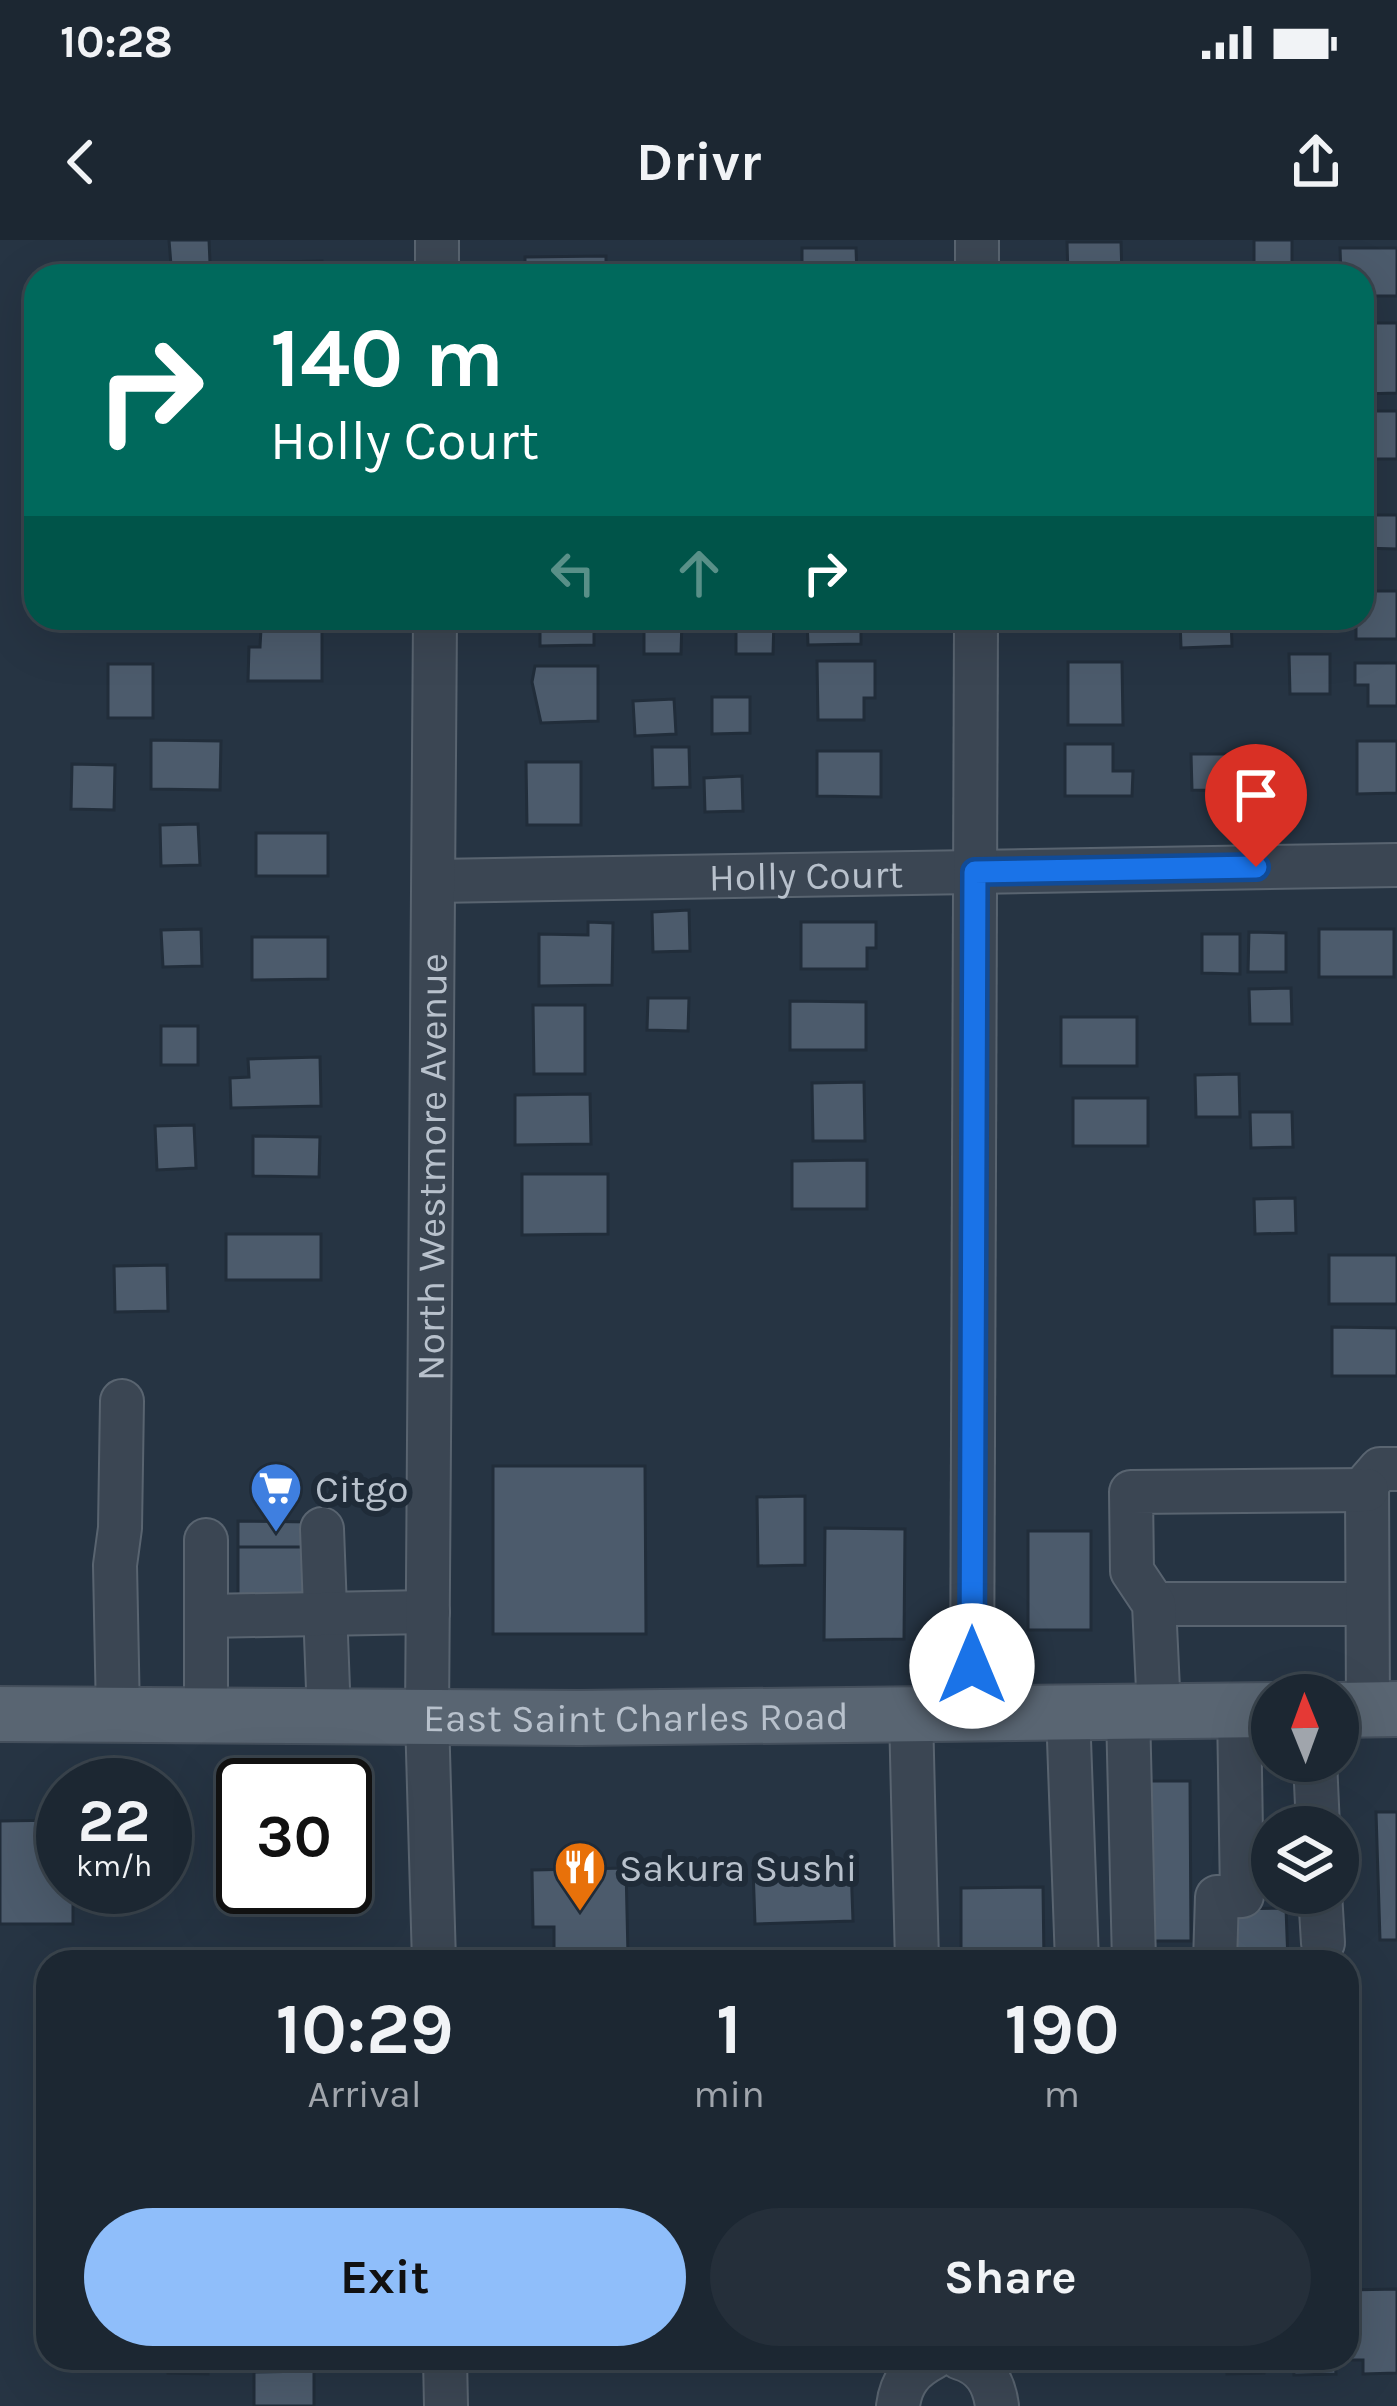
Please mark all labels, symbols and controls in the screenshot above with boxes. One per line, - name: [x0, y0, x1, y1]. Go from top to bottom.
- text: 10:28: [60, 16, 173, 68]
- icon: back: [48, 129, 114, 195]
- icon: share: [1283, 129, 1349, 195]
- text: Drivr: [636, 130, 761, 194]
- text: 140 m: [270, 309, 504, 407]
- icon: right: [72, 312, 228, 468]
- text: Holly Court: [270, 409, 539, 473]
- icon: left: [540, 540, 606, 606]
- icon: ahead: [666, 540, 732, 606]
- icon: right: [792, 540, 858, 606]
- pin: [1205, 744, 1307, 867]
- icon: arrive: [1223, 762, 1289, 828]
- street label: Holly Court: [708, 851, 903, 900]
- street label: North Westmore Avenue: [407, 953, 457, 1381]
- supermarket icon: Citgo: [248, 1460, 304, 1534]
- place label: Citgo: [315, 1466, 409, 1512]
- position arrow: [909, 1603, 1035, 1729]
- north arrow: [1251, 1674, 1359, 1782]
- map controls: [1251, 1674, 1359, 1914]
- street label: East Saint Charles Road: [423, 1693, 849, 1742]
- speed limit sign: 30: [216, 1758, 372, 1914]
- text: 22: [78, 1786, 150, 1856]
- button: layers: [1251, 1806, 1359, 1914]
- restaurant icon: Sakura Sushi: [552, 1839, 608, 1913]
- place label: Sakura Sushi: [619, 1845, 857, 1891]
- text: km/h: [76, 1848, 152, 1884]
- text: 10:29: [276, 1987, 454, 2071]
- text: 1: [716, 1987, 742, 2071]
- text: 190: [1004, 1987, 1119, 2071]
- text: Arrival: [307, 2071, 422, 2117]
- text: min: [693, 2071, 765, 2117]
- text: m: [1044, 2071, 1080, 2117]
- button: Exit: [84, 2208, 686, 2346]
- button: Share: [710, 2208, 1311, 2346]

